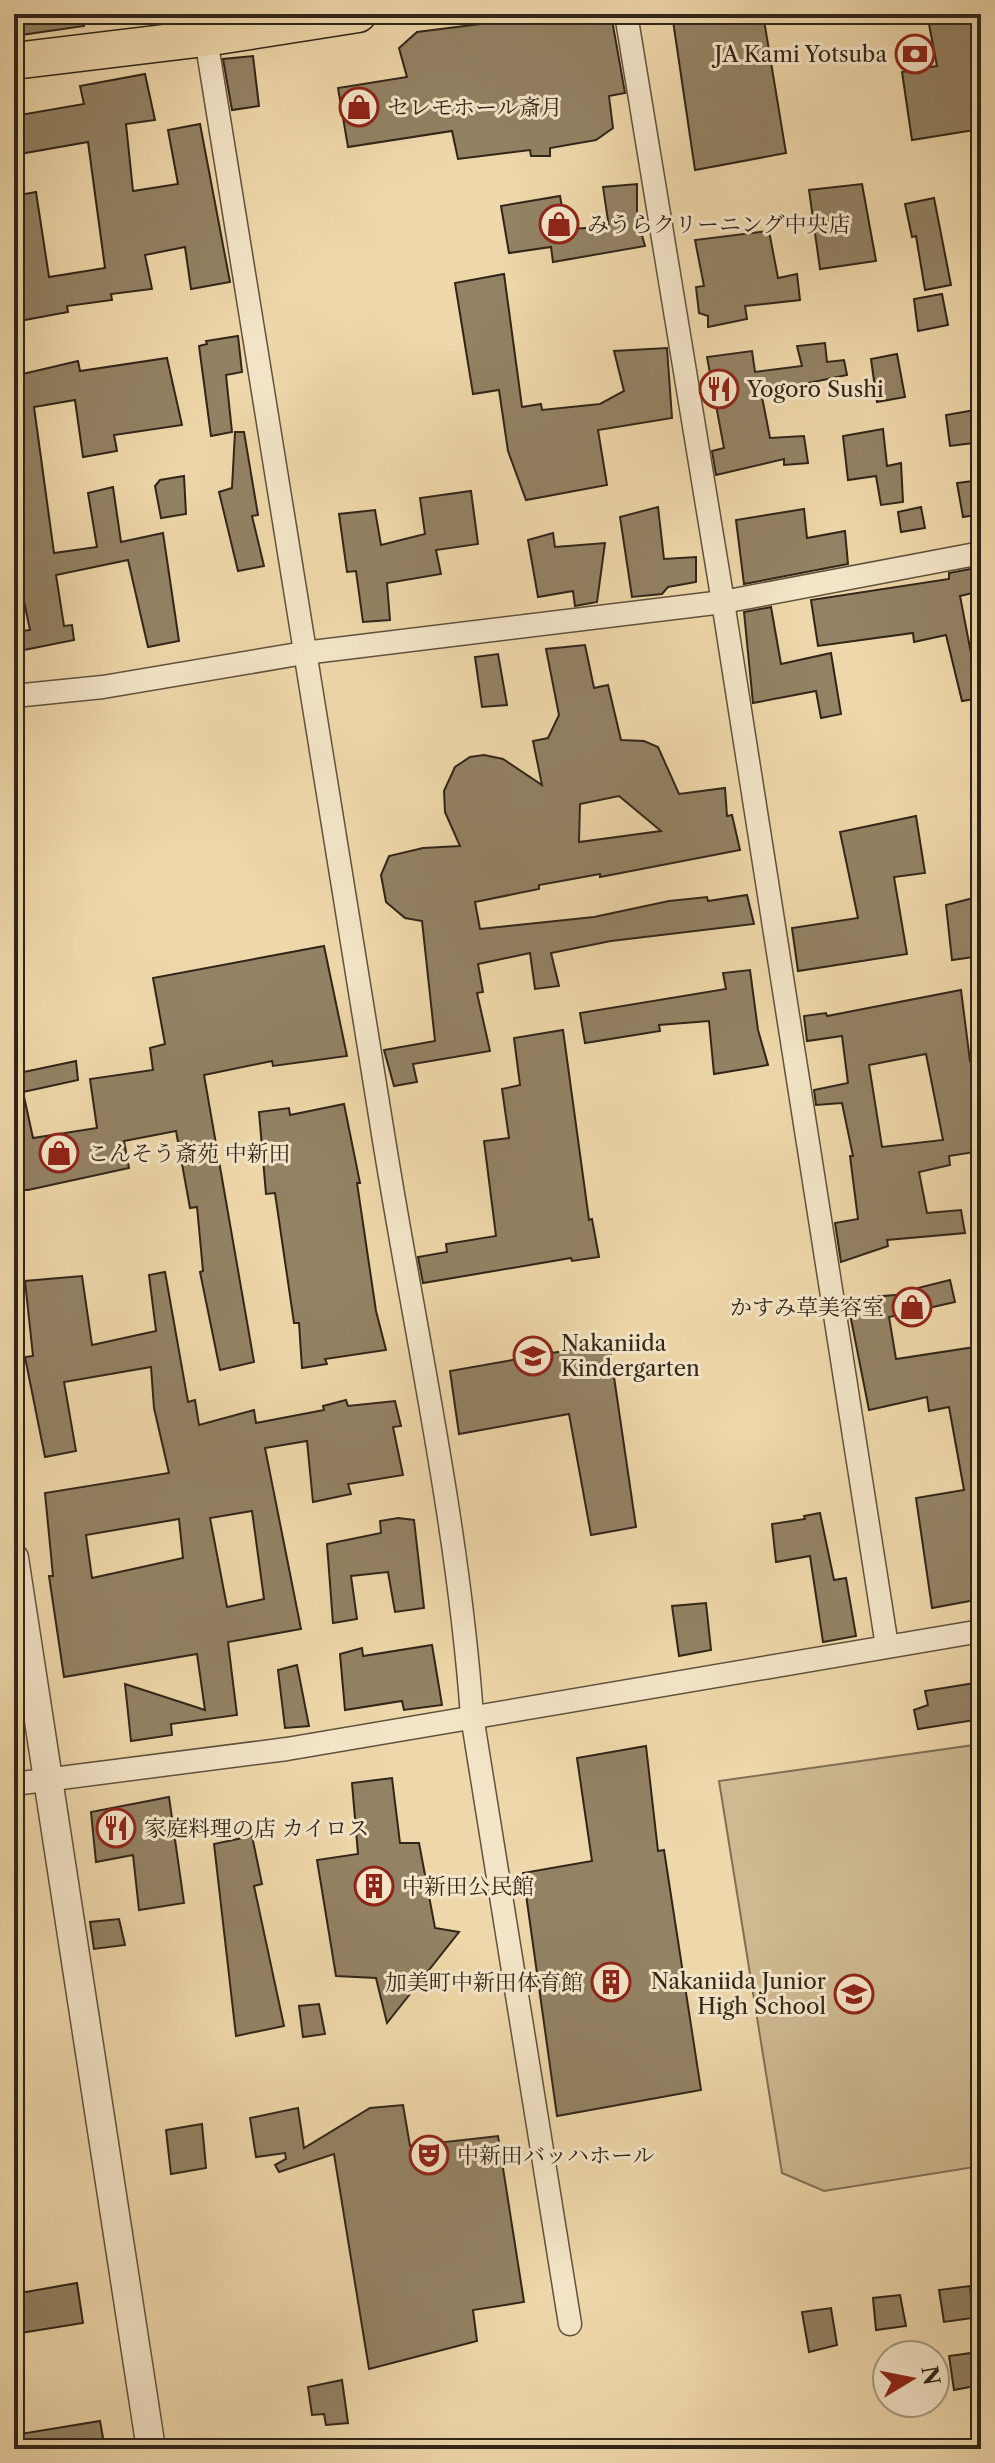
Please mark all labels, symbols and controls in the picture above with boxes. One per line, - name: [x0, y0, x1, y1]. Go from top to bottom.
- bank icon: JA Kami Yotsuba: [894, 33, 936, 75]
- place label: JA Kami Yotsuba: [711, 41, 887, 68]
- shop icon: セレモホール斎月: [338, 86, 380, 128]
- place label: セレモホール斎月: [387, 94, 563, 121]
- shop icon: みうらクリーニング中央店: [538, 203, 580, 245]
- place label: みうらクリーニング中央店: [587, 211, 851, 238]
- restaurant icon: Yogoro Sushi: [698, 368, 740, 410]
- place label: Yogoro Sushi: [746, 376, 884, 403]
- shop icon: こんそう斎苑 中新田: [38, 1132, 80, 1174]
- place label: こんそう斎苑 中新田: [87, 1140, 291, 1167]
- shop icon: かすみ草美容室: [891, 1286, 933, 1328]
- place label: かすみ草美容室: [730, 1294, 884, 1321]
- place label: Nakaniida Kindergarten: [561, 1330, 700, 1382]
- school or university icon: Nakaniida Kindergarten: [512, 1335, 554, 1377]
- restaurant icon: 家庭料理の店 カイロス: [95, 1807, 137, 1849]
- place label: 家庭料理の店 カイロス: [144, 1815, 369, 1842]
- building icon: 中新田公民館: [353, 1865, 395, 1907]
- place label: 中新田公民館: [402, 1873, 534, 1900]
- building icon: 加美町中新田体育館: [590, 1961, 632, 2003]
- place label: Nakaniida Junior High School: [651, 1968, 826, 2020]
- place label: 加美町中新田体育館: [385, 1969, 583, 1996]
- school or university icon: Nakaniida Junior High School: [833, 1973, 875, 2015]
- theatre icon: 中新田バッハホール: [408, 2134, 450, 2176]
- place label: 中新田バッハホール: [457, 2142, 655, 2169]
- north arrow: [871, 2339, 951, 2419]
- text: N: [915, 2364, 945, 2387]

